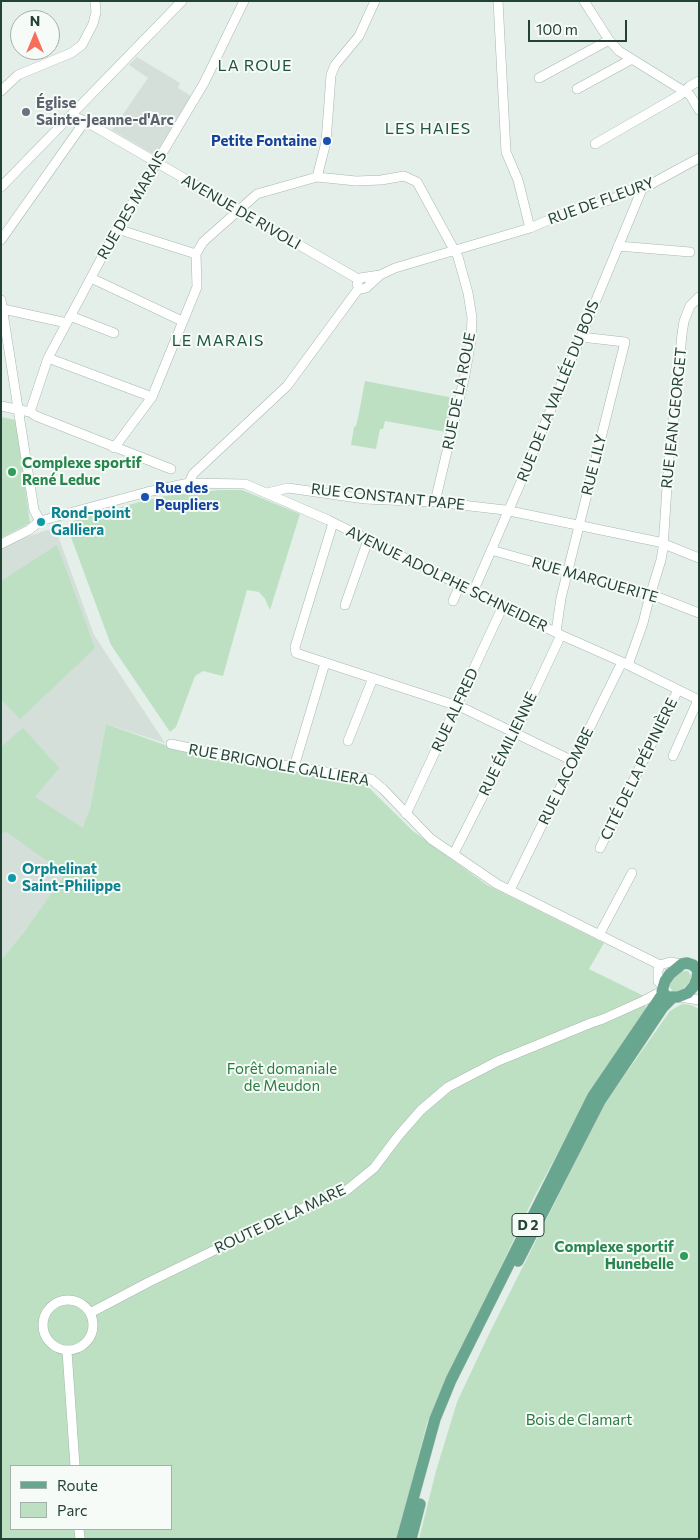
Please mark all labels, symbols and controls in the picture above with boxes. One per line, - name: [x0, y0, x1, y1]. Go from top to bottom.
- north arrow: [10, 10, 60, 60]
- scale bar: [530, 10, 629, 42]
- text: N: [30, 12, 40, 29]
- text: 100 m: [536, 20, 578, 38]
- district label: LA ROUE: [217, 56, 293, 76]
- place label: Église Sainte-Jeanne-d'Arc: [36, 94, 174, 129]
- marker: Église Sainte-Jeanne-d'Arc: [20, 106, 32, 118]
- district label: LES HAIES: [384, 119, 472, 139]
- place label: Petite Fontaine: [211, 132, 317, 150]
- marker: Petite Fontaine: [321, 135, 333, 147]
- street label: RUE DES MARAIS: [94, 148, 170, 262]
- street label: AVENUE DE RIVOLI: [178, 171, 304, 253]
- street label: RUE DE FLEURY: [545, 173, 657, 229]
- street label: RUE DE LA VALLÉE DU BOIS: [513, 298, 603, 484]
- district label: LE MARAIS: [171, 331, 265, 351]
- street label: RUE DE LA ROUE: [439, 331, 479, 451]
- street label: RUE JEAN GEORGET: [658, 347, 690, 489]
- street label: RUE LILY: [578, 433, 610, 497]
- place label: Complexe sportif René Leduc: [22, 454, 142, 489]
- marker: Complexe sportif René Leduc: [6, 466, 18, 478]
- place label: Rue des Peupliers: [155, 479, 219, 514]
- street label: RUE CONSTANT PAPE: [310, 480, 466, 514]
- marker: Rue des Peupliers: [139, 491, 151, 503]
- place label: Rond-point Galliera: [51, 504, 131, 539]
- marker: Rond-point Galliera: [35, 516, 47, 528]
- street label: AVENUE ADOLPHE SCHNEIDER: [343, 522, 551, 636]
- street label: RUE MARGUERITE: [530, 553, 660, 607]
- street label: RUE ALFRED: [428, 665, 482, 755]
- street label: RUE ÉMILIENNE: [475, 689, 541, 799]
- street label: CITÉ DE LA PÉPINIÈRE: [597, 695, 681, 843]
- street label: RUE LACOMBE: [535, 724, 597, 828]
- street label: RUE BRIGNOLE GALLIERA: [187, 740, 371, 790]
- place label: Orphelinat Saint-Philippe: [22, 860, 121, 895]
- marker: Orphelinat Saint-Philippe: [6, 872, 18, 884]
- park label: Forêt domaniale de Meudon: [227, 1060, 337, 1095]
- street label: ROUTE DE LA MARE: [212, 1181, 348, 1257]
- road number: D 2: [512, 1214, 544, 1236]
- place label: Complexe sportif Hunebelle: [554, 1238, 674, 1273]
- marker: Complexe sportif Hunebelle: [678, 1250, 690, 1262]
- park label: Bois de Clamart: [526, 1411, 632, 1429]
- legend: [10, 1465, 172, 1530]
- text: Route: [57, 1476, 98, 1494]
- text: Parc: [57, 1501, 87, 1519]

